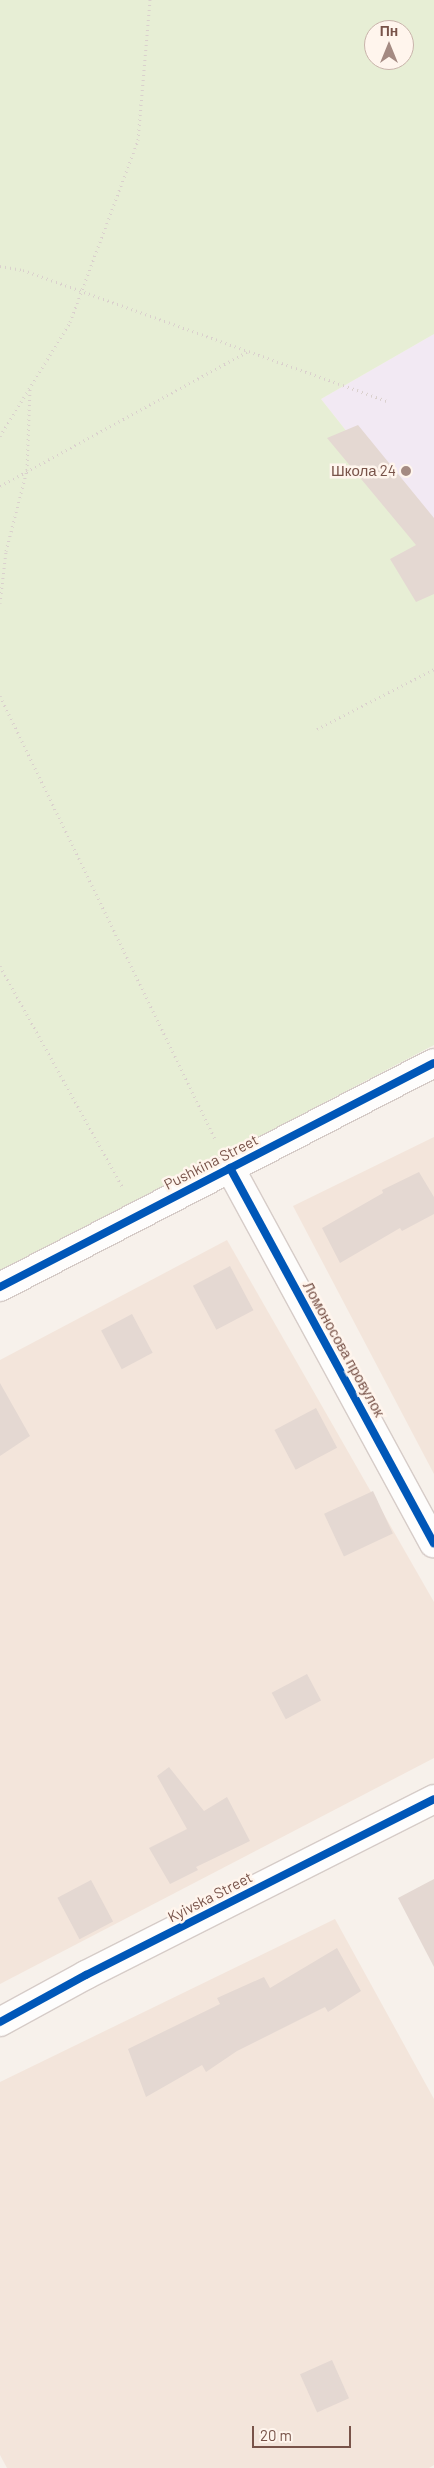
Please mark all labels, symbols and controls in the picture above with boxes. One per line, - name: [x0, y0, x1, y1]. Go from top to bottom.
- north arrow: [364, 20, 414, 70]
- text: Пн: [380, 22, 398, 39]
- place label: Школа 24: [331, 462, 396, 480]
- marker: Школа 24: [400, 465, 412, 477]
- street label: Pushkina Street: [161, 1131, 261, 1193]
- street label: Ломоносова провулок: [299, 1278, 389, 1420]
- street label: Kyivska Street: [165, 1868, 255, 1926]
- scale bar: [254, 2416, 353, 2448]
- text: 20 m: [260, 2426, 292, 2444]

